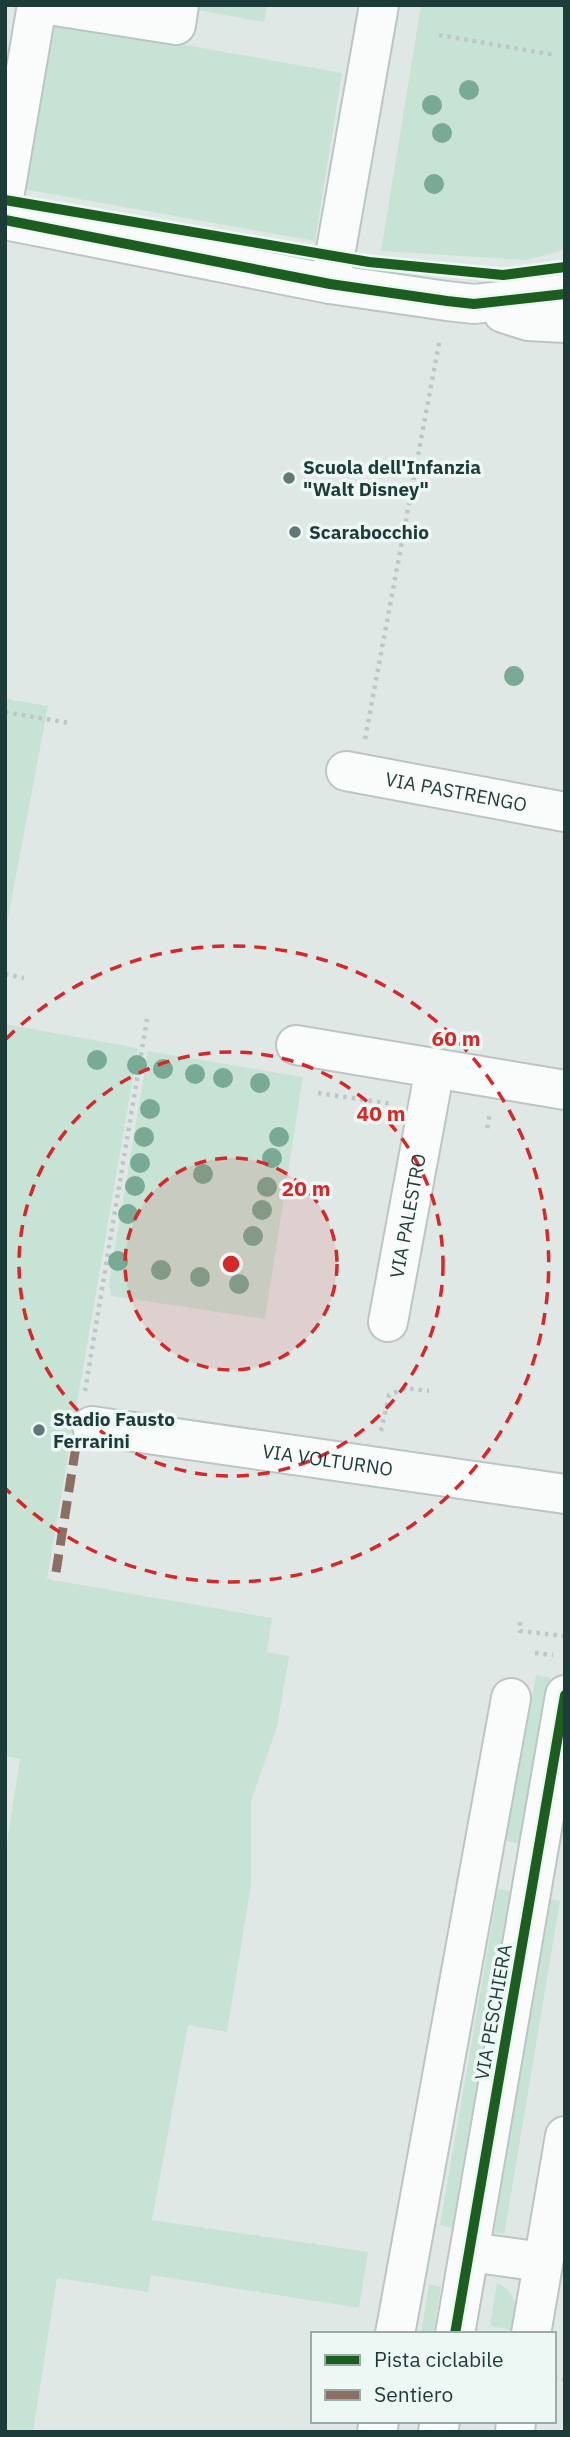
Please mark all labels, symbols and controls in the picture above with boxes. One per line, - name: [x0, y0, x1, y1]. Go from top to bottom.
- place label: Scuola dell'Infanzia "Walt Disney": [303, 455, 481, 501]
- marker: Scuola dell'Infanzia "Walt Disney": [281, 470, 297, 486]
- place label: Scarabocchio: [309, 520, 429, 544]
- marker: Scarabocchio: [287, 524, 303, 540]
- street label: VIA PASTRENGO: [383, 767, 529, 817]
- text: 60 m: [432, 1024, 480, 1052]
- text: 40 m: [357, 1099, 405, 1127]
- street label: VIA PALESTRO: [384, 1151, 431, 1280]
- text: 20 m: [282, 1174, 330, 1202]
- centre of rings: [219, 1252, 243, 1276]
- place label: Stadio Fausto Ferrarini: [53, 1407, 175, 1453]
- marker: Stadio Fausto Ferrarini: [31, 1422, 47, 1438]
- street label: VIA VOLTURNO: [261, 1439, 394, 1481]
- street label: VIA PESCHIERA: [469, 1942, 517, 2082]
- legend: [311, 2332, 556, 2423]
- text: Pista ciclabile: [374, 2345, 504, 2373]
- text: Sentiero: [374, 2380, 453, 2408]

